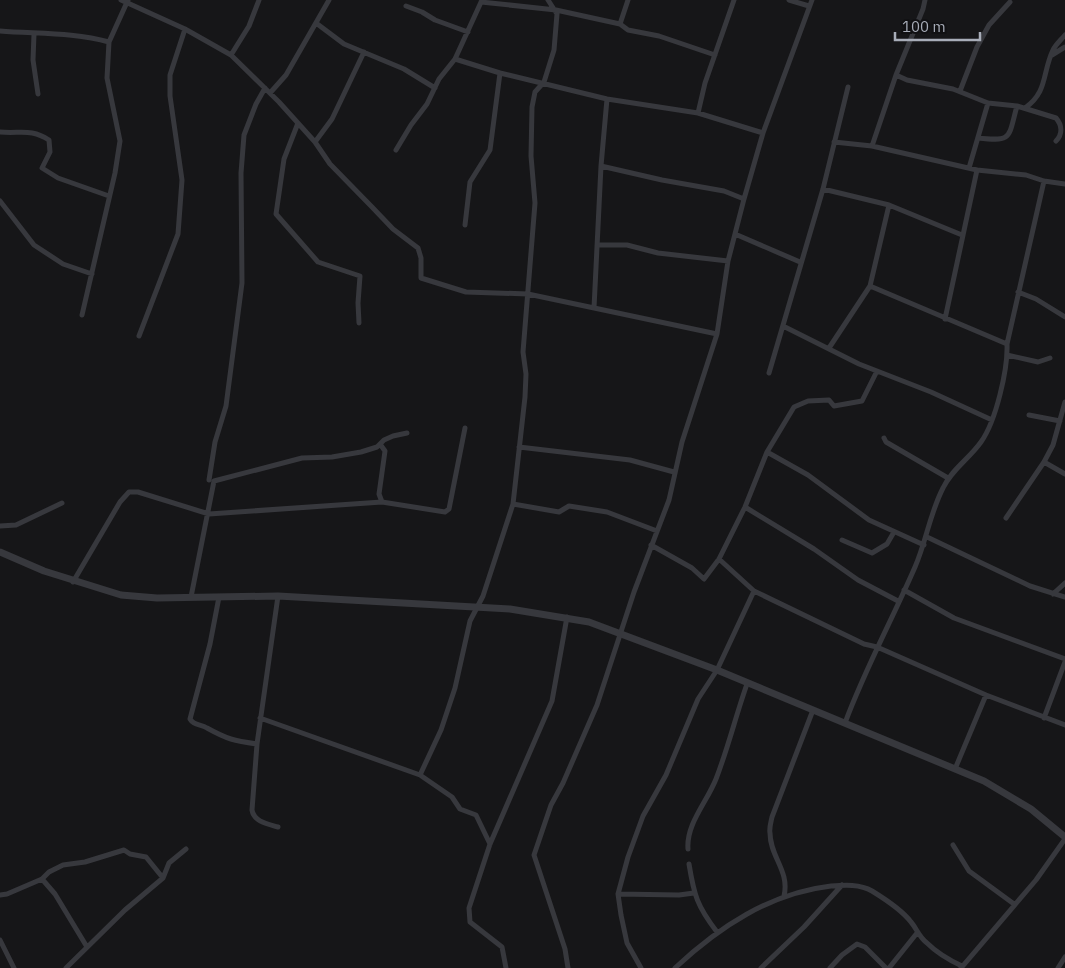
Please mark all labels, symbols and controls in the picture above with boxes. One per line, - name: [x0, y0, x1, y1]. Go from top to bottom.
- scale bar: [895, 10, 980, 42]
- text: 100 m: [902, 17, 946, 36]

